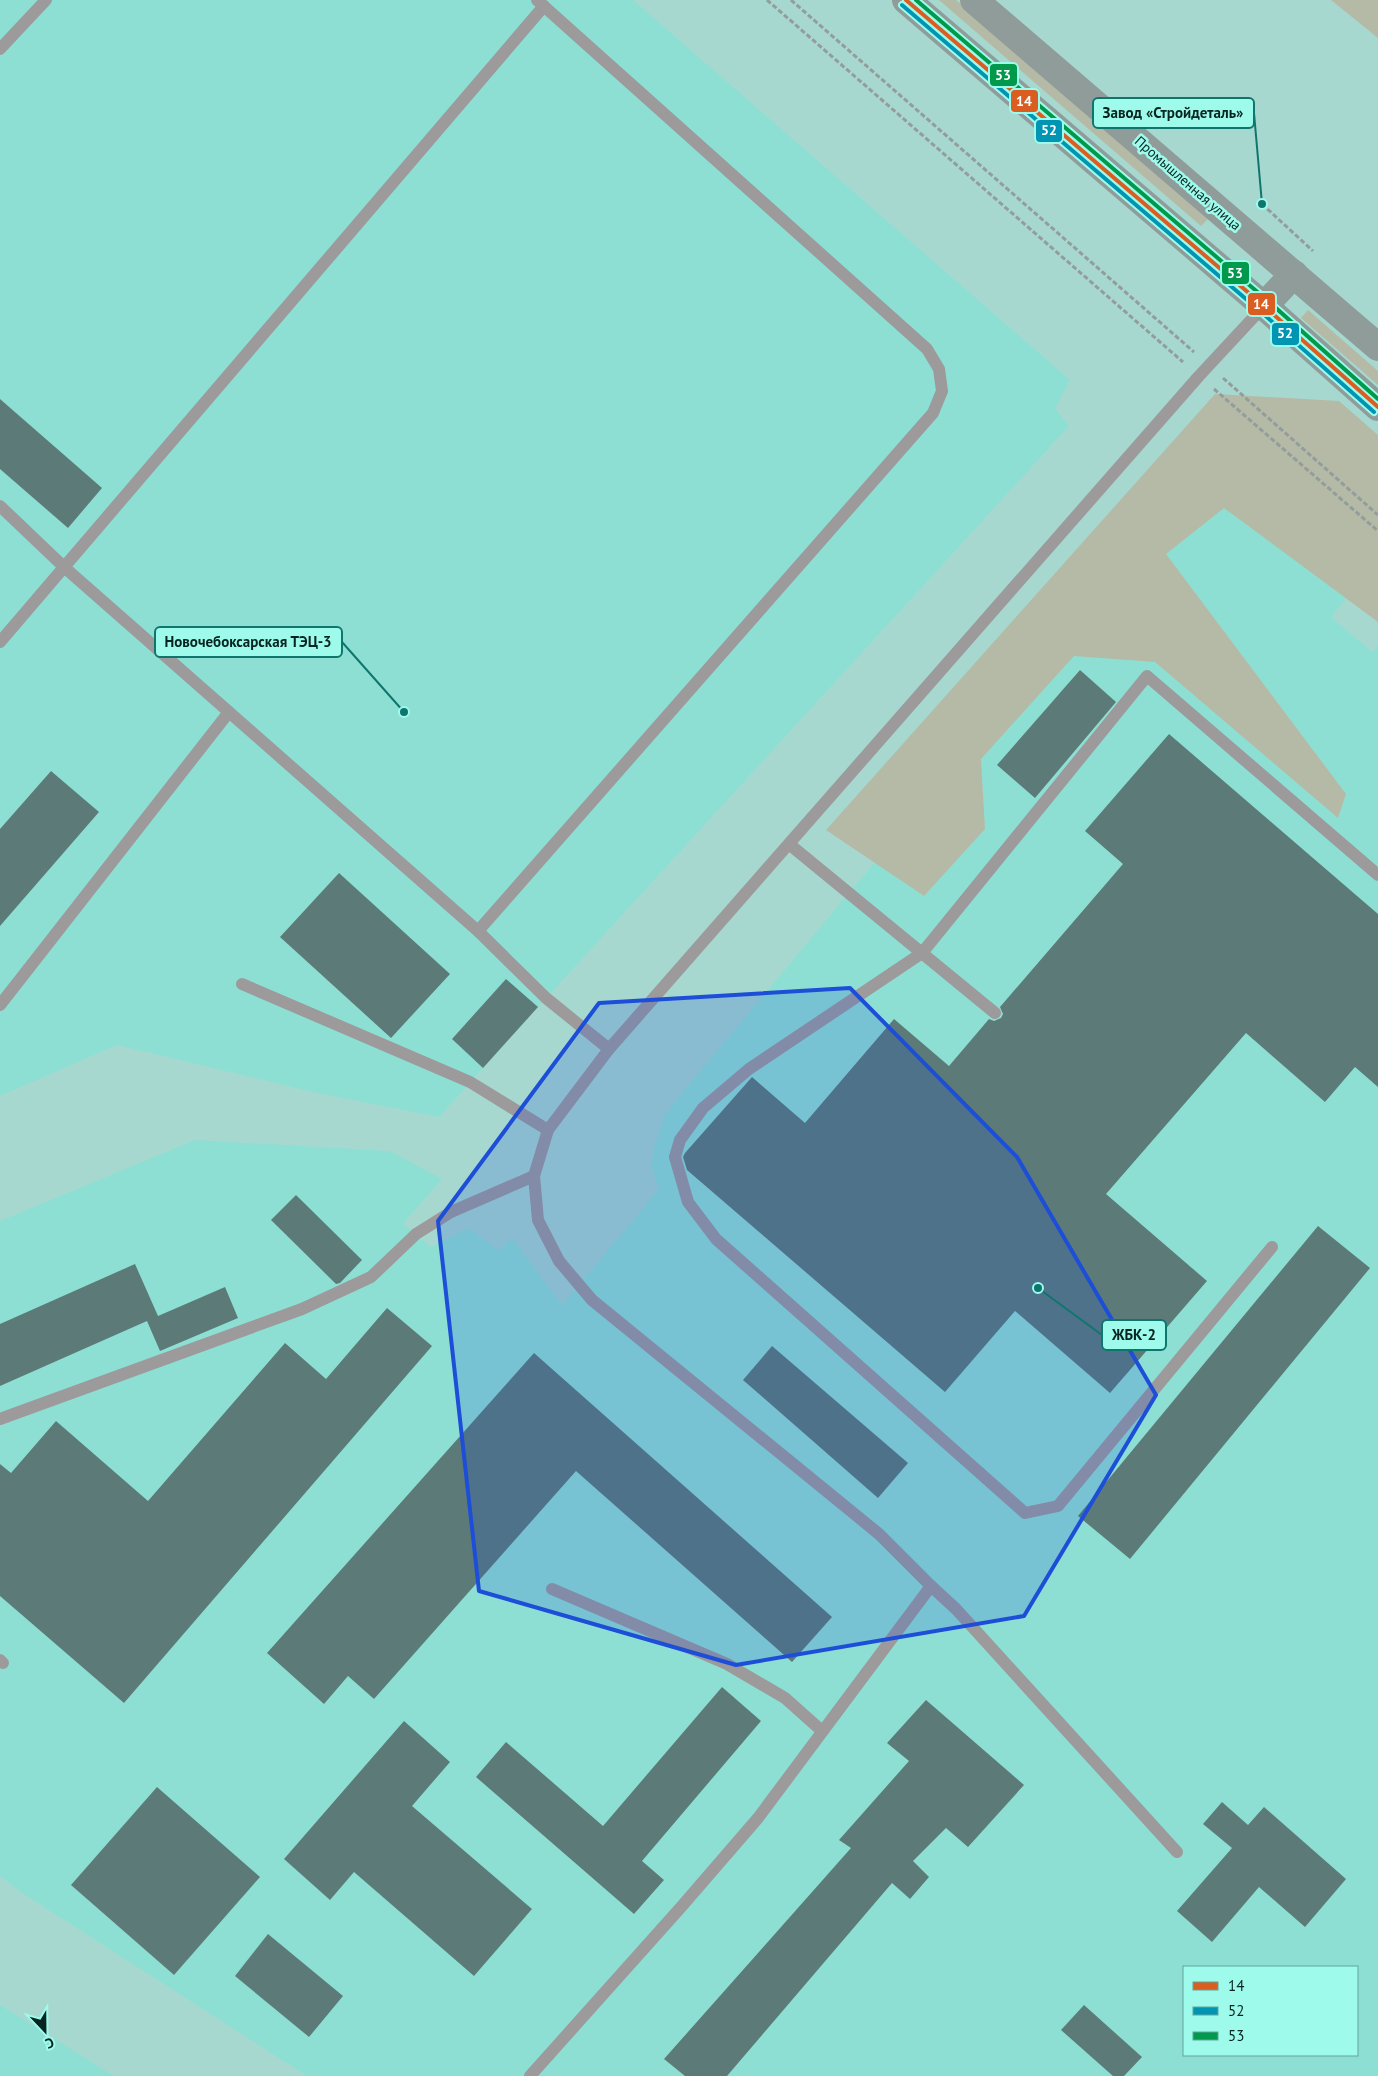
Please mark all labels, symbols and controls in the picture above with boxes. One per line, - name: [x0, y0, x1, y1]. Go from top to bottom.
- line badge: 53: [989, 63, 1018, 87]
- text: 53: [995, 66, 1011, 84]
- line badge: 14: [1010, 89, 1039, 113]
- text: 14: [1016, 92, 1032, 110]
- callout: Завод «Стройдеталь»: [1093, 98, 1254, 128]
- text: Завод «Стройдеталь»: [1103, 103, 1243, 122]
- line badge: 52: [1035, 119, 1063, 143]
- text: 52: [1041, 121, 1057, 139]
- street label: Промышленная улица: [1131, 132, 1245, 234]
- line badge: 53: [1221, 261, 1250, 285]
- text: 53: [1227, 264, 1243, 282]
- line badge: 14: [1247, 292, 1276, 316]
- text: 14: [1253, 295, 1269, 313]
- line badge: 52: [1271, 322, 1300, 346]
- text: 52: [1277, 324, 1293, 342]
- callout: Новочебоксарская ТЭЦ-3: [155, 627, 342, 657]
- text: Новочебоксарская ТЭЦ-3: [164, 632, 332, 651]
- callout: ЖБК-2: [1102, 1320, 1166, 1350]
- text: ЖБК-2: [1111, 1325, 1156, 1344]
- legend: [1183, 1966, 1358, 2056]
- text: 14: [1228, 1976, 1244, 1995]
- text: 52: [1228, 2001, 1244, 2020]
- north arrow: [20, 2006, 70, 2056]
- text: 53: [1228, 2026, 1244, 2045]
- text: С: [43, 2033, 57, 2053]

